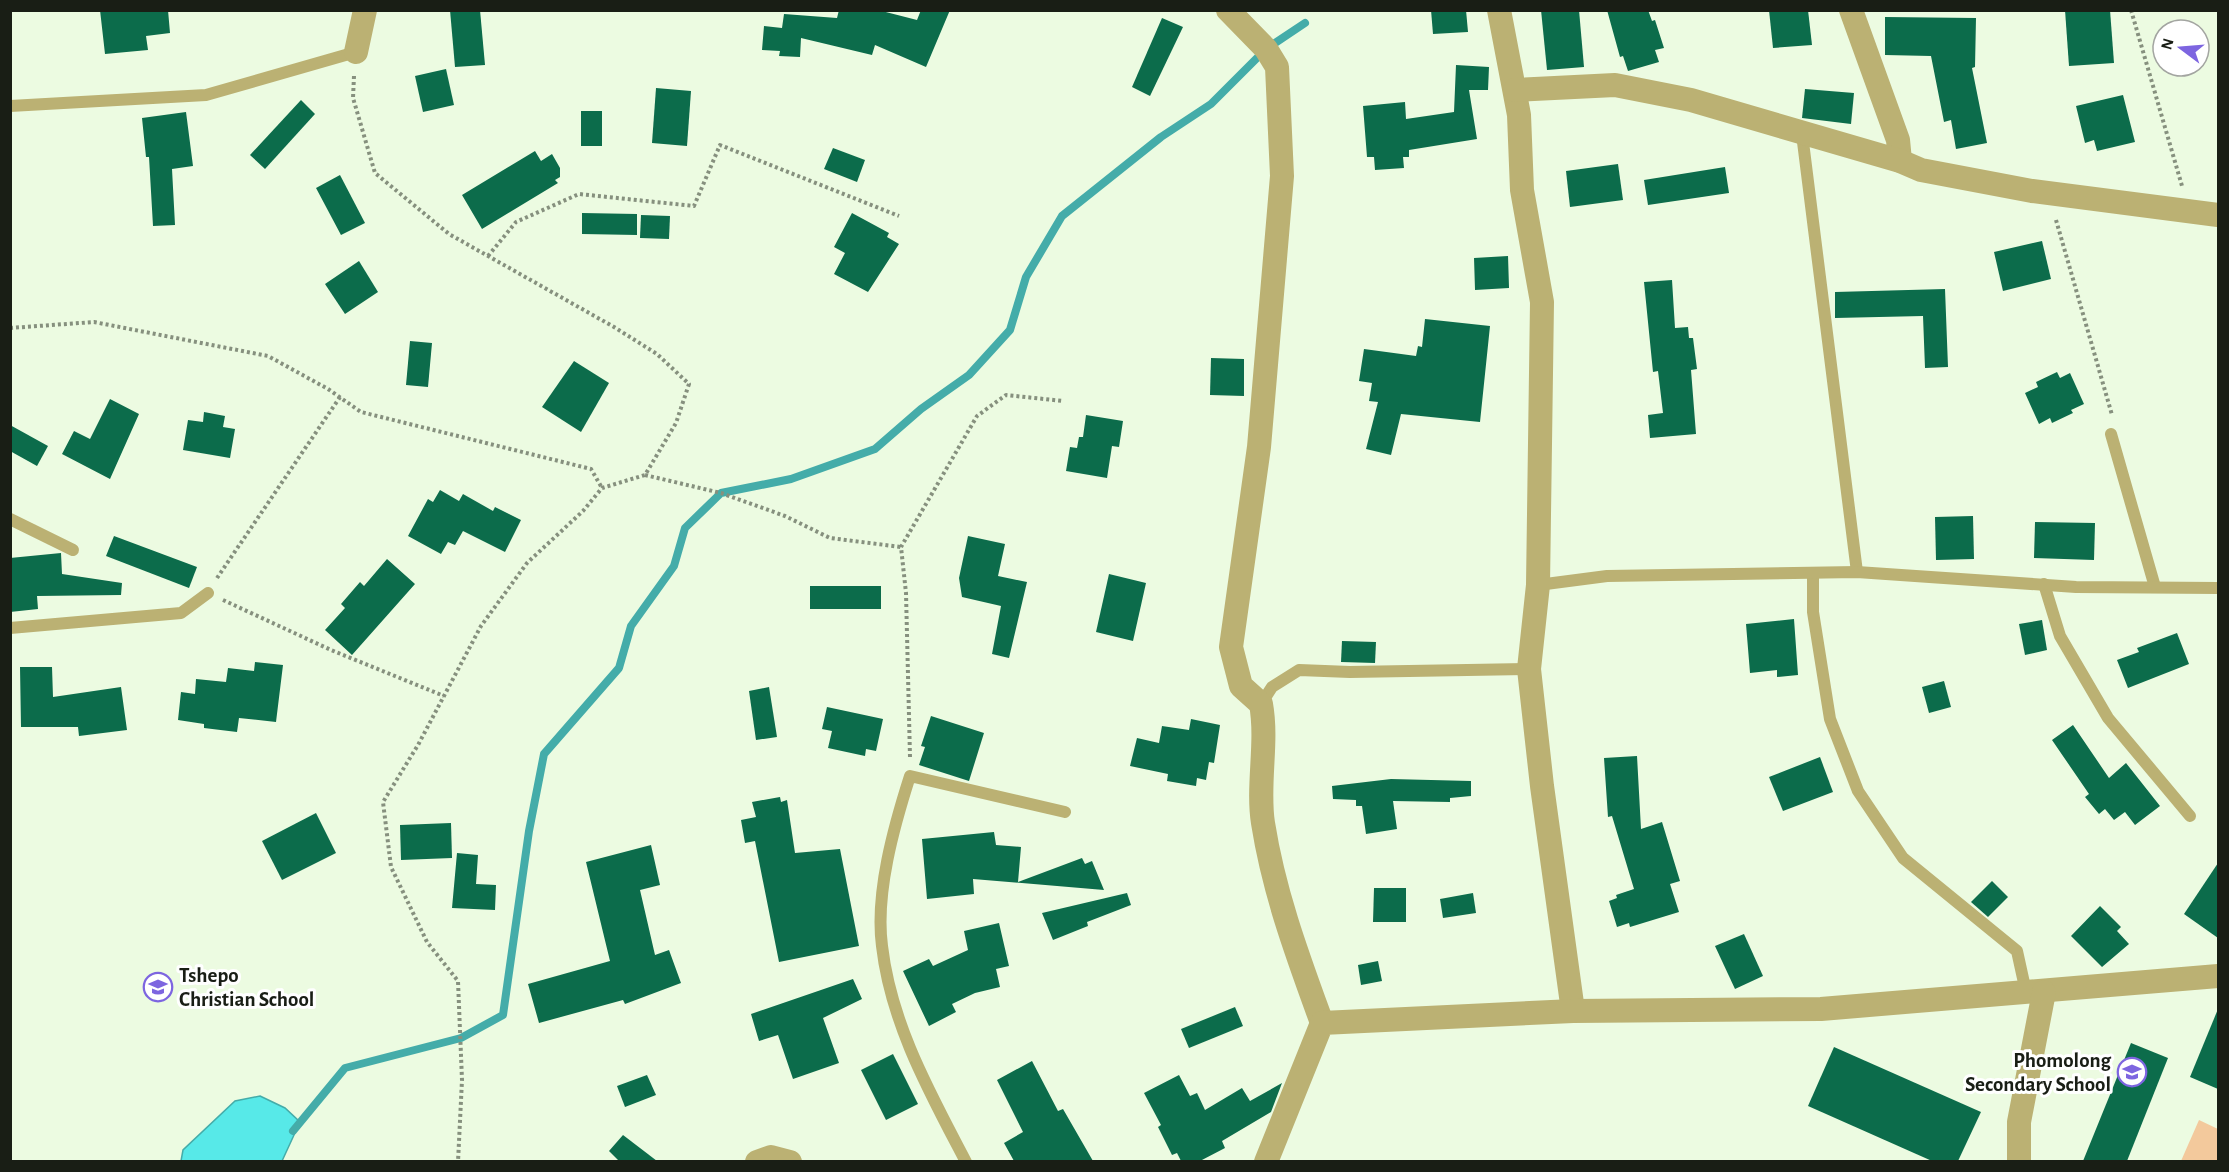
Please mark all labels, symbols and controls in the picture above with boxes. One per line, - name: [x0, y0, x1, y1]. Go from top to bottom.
- north arrow: [2151, 18, 2211, 78]
- text: N: [2158, 37, 2177, 52]
- place label: Tshepo Christian School: [179, 965, 314, 1010]
- school or university icon: Tshepo Christian School: [142, 971, 174, 1003]
- place label: Phomolong Secondary School: [1965, 1050, 2111, 1095]
- school or university icon: Phomolong Secondary School: [2116, 1056, 2148, 1088]

